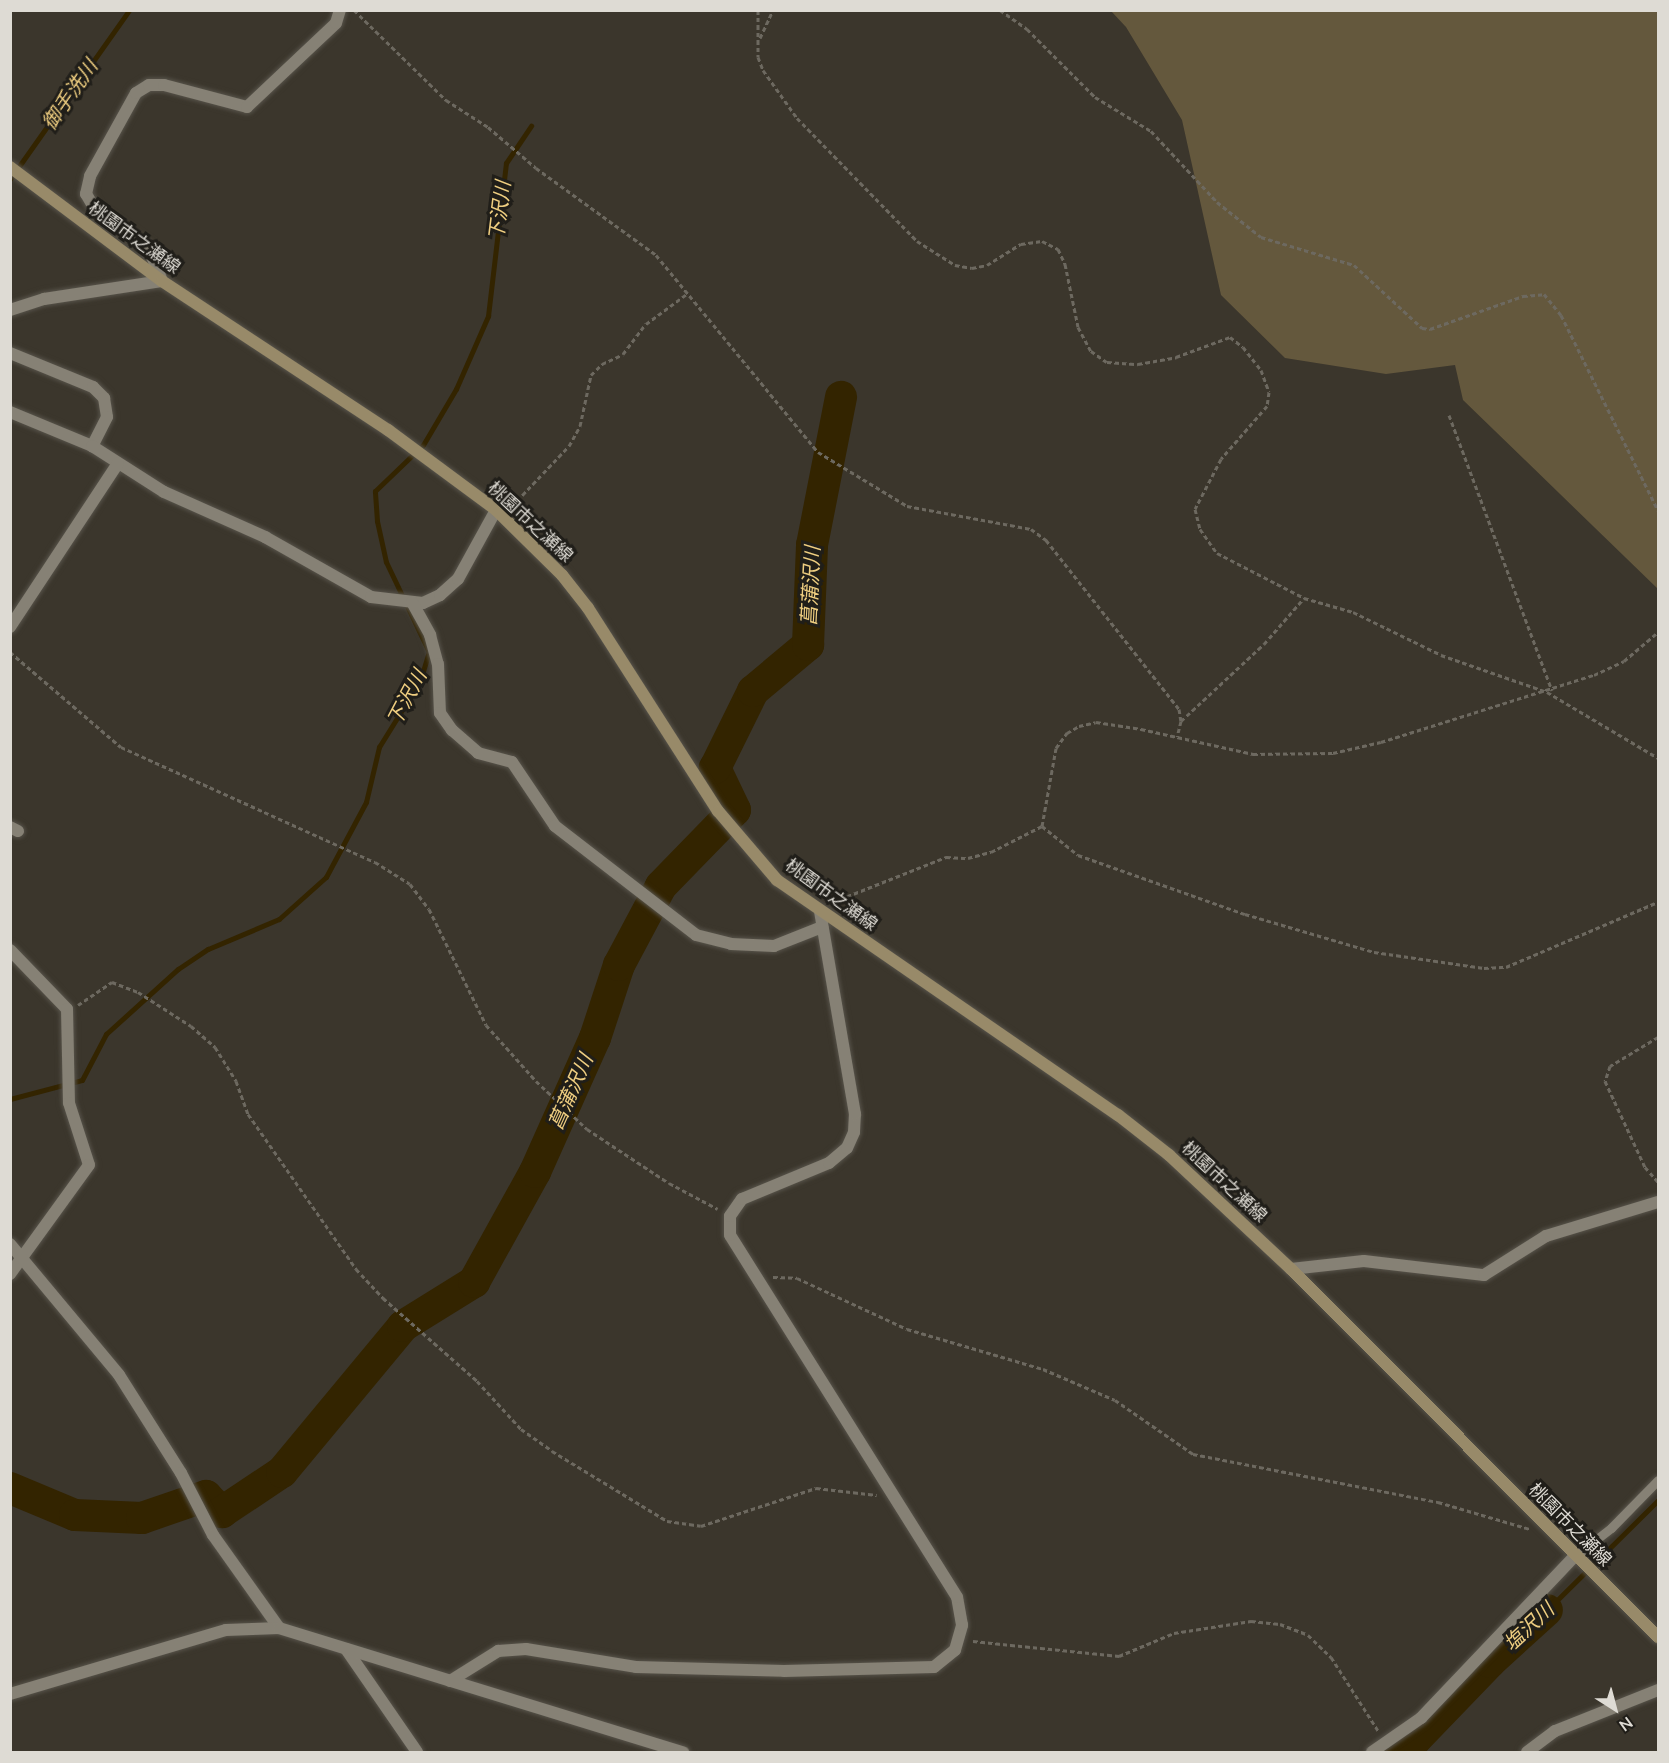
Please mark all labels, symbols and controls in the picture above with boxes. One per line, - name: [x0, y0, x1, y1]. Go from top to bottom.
- water label: 御手洗川: [37, 55, 103, 135]
- water label: 下沢川: [484, 180, 516, 242]
- street label: 桃園市之瀬線: [84, 198, 184, 278]
- street label: 桃園市之瀬線: [483, 477, 577, 567]
- water label: 菖蒲沢川: [797, 545, 825, 627]
- water label: 下沢川: [382, 666, 432, 730]
- street label: 桃園市之瀬線: [781, 855, 881, 935]
- water label: 菖蒲沢川: [544, 1051, 598, 1133]
- street label: 桃園市之瀬線: [1177, 1137, 1271, 1227]
- street label: 桃園市之瀬線: [1524, 1479, 1616, 1571]
- water label: 塩沢川: [1499, 1598, 1559, 1656]
- north arrow: [1585, 1679, 1645, 1739]
- text: N: [1614, 1711, 1637, 1736]

